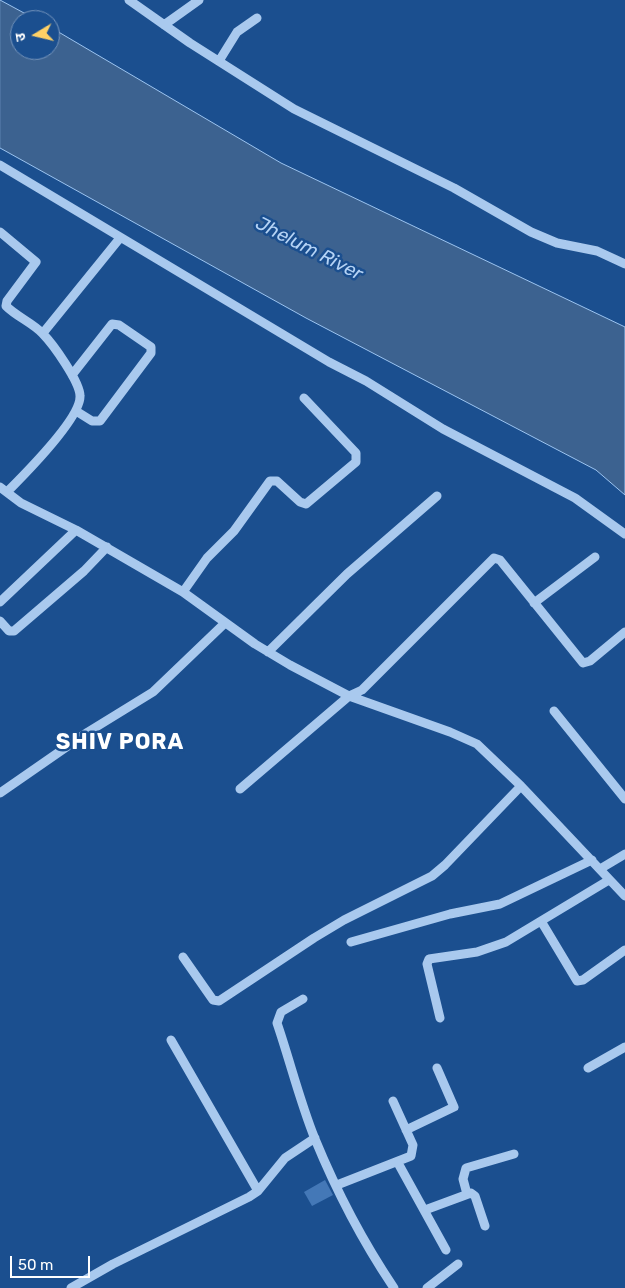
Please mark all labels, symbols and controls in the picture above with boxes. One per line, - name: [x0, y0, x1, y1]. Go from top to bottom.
- north arrow: [10, 10, 60, 60]
- text: उ: [12, 32, 30, 43]
- water label: Jhelum River: [252, 212, 366, 286]
- district label: SHIV PORA: [55, 730, 185, 756]
- scale bar: [12, 1246, 92, 1278]
- text: 50 m: [18, 1256, 53, 1274]

